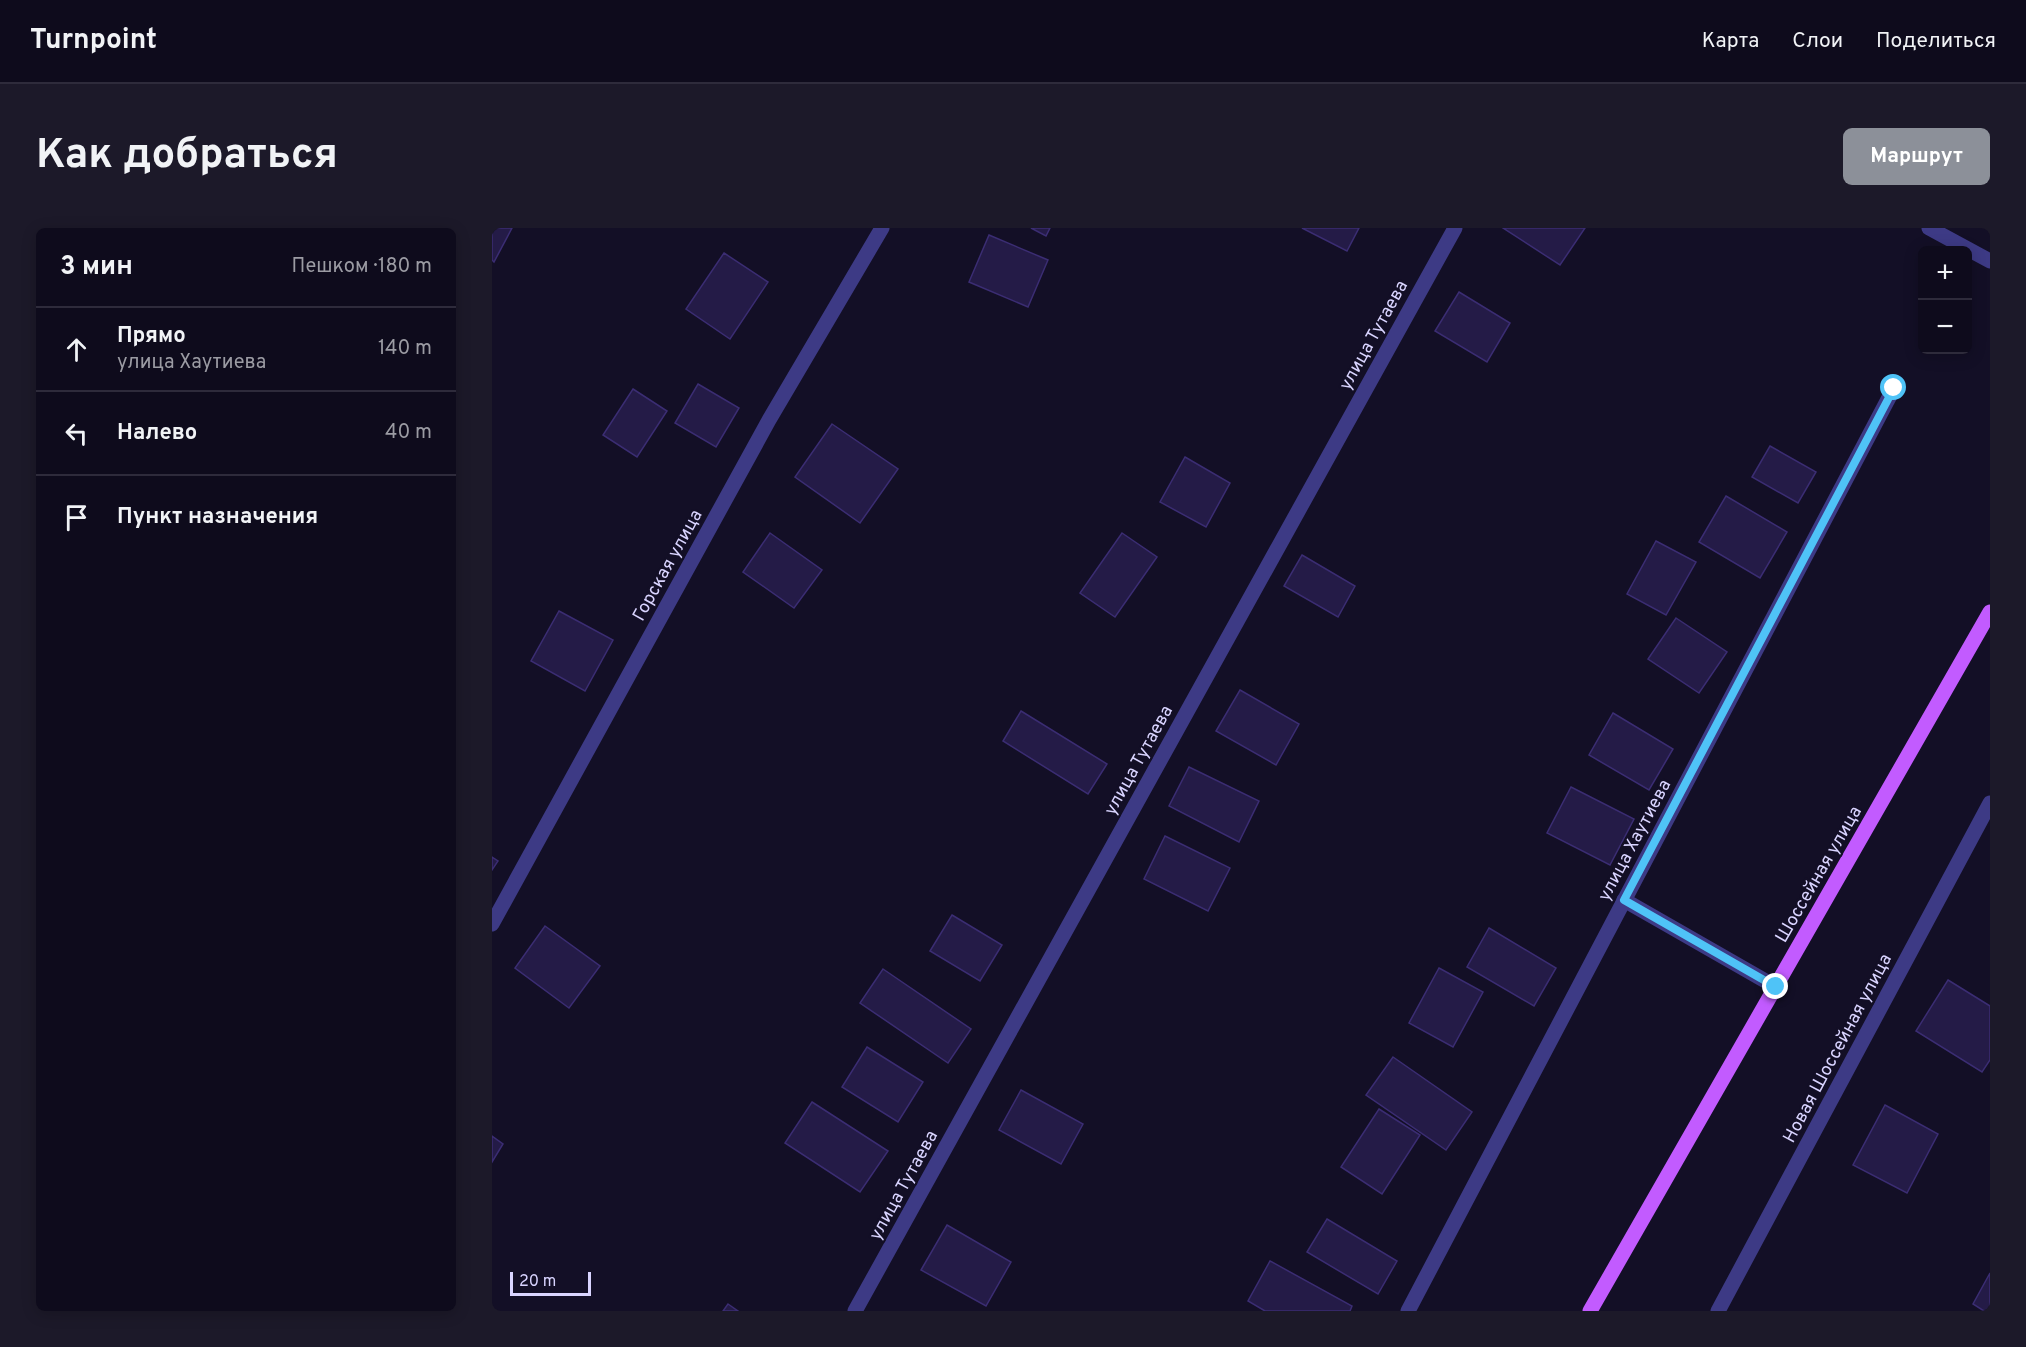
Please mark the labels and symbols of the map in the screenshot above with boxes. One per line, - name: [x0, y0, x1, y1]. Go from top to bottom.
- street label: улица Тутаева: [1335, 277, 1414, 395]
- route start: [1880, 374, 1906, 400]
- street label: Горская улица: [628, 506, 708, 626]
- street label: улица Тутаева: [1100, 702, 1179, 820]
- street label: улица Хаутиева: [1594, 776, 1677, 905]
- street label: Шоссейная улица: [1771, 802, 1868, 947]
- street label: Новая Шоссейная улица: [1779, 950, 1898, 1147]
- route end: [1762, 973, 1788, 999]
- street label: улица Тутаева: [865, 1127, 944, 1245]
- scale bar: [510, 1269, 591, 1296]

